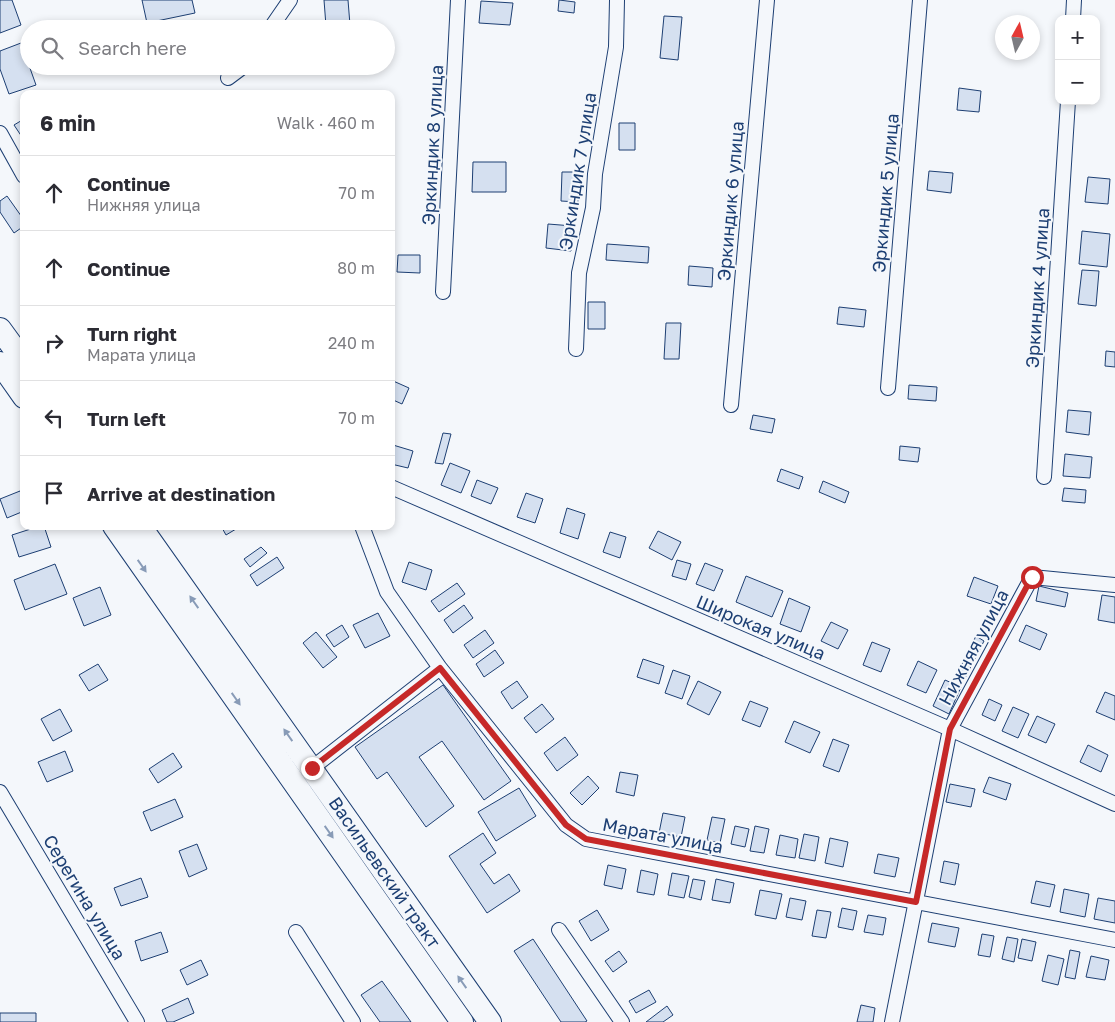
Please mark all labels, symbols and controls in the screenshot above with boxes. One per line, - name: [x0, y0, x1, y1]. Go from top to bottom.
- north arrow: [995, 15, 1040, 60]
- map controls: [1055, 15, 1100, 105]
- button: +: [1055, 15, 1100, 60]
- search box: [20, 20, 395, 75]
- icon: search: [38, 34, 66, 62]
- text: Search here: [78, 36, 187, 59]
- button: −: [1055, 60, 1100, 105]
- street label: Эркиндик 8 улица: [417, 64, 447, 226]
- street label: Эркиндик 7 улица: [554, 91, 600, 251]
- text: 6 min: [40, 110, 95, 136]
- street label: Эркиндик 5 улица: [867, 112, 903, 274]
- text: Walk · 460 m: [277, 113, 375, 133]
- street label: Эркиндик 6 улица: [712, 120, 748, 282]
- text: Continue: [87, 172, 170, 195]
- icon: ahead: [40, 179, 68, 207]
- text: 70 m: [338, 183, 375, 203]
- text: Нижняя улица: [87, 195, 201, 215]
- street label: Эркиндик 4 улица: [1020, 207, 1054, 369]
- icon: ahead: [40, 254, 68, 282]
- text: Continue: [87, 257, 170, 280]
- text: 80 m: [337, 258, 375, 278]
- text: Turn right: [87, 322, 177, 345]
- icon: right: [40, 329, 68, 357]
- text: 240 m: [328, 333, 375, 353]
- text: Марата улица: [87, 345, 196, 365]
- icon: left: [40, 404, 68, 432]
- text: Turn left: [87, 407, 166, 430]
- text: 70 m: [338, 408, 375, 428]
- icon: arrive: [40, 479, 68, 507]
- text: Arrive at destination: [87, 482, 275, 505]
- one-way arrow: [137, 559, 147, 573]
- route start: [1021, 566, 1044, 589]
- street label: Нижняя улица: [933, 585, 1013, 709]
- street label: Широкая улица: [693, 590, 829, 664]
- one-way arrow: [189, 595, 199, 609]
- one-way arrow: [231, 692, 241, 706]
- one-way arrow: [283, 728, 293, 742]
- route end: [301, 757, 324, 780]
- street label: Васильевский тракт: [324, 792, 446, 952]
- street label: Марата улица: [601, 813, 725, 857]
- one-way arrow: [324, 826, 334, 839]
- street label: Серегина улица: [39, 831, 131, 963]
- one-way arrow: [457, 975, 467, 989]

